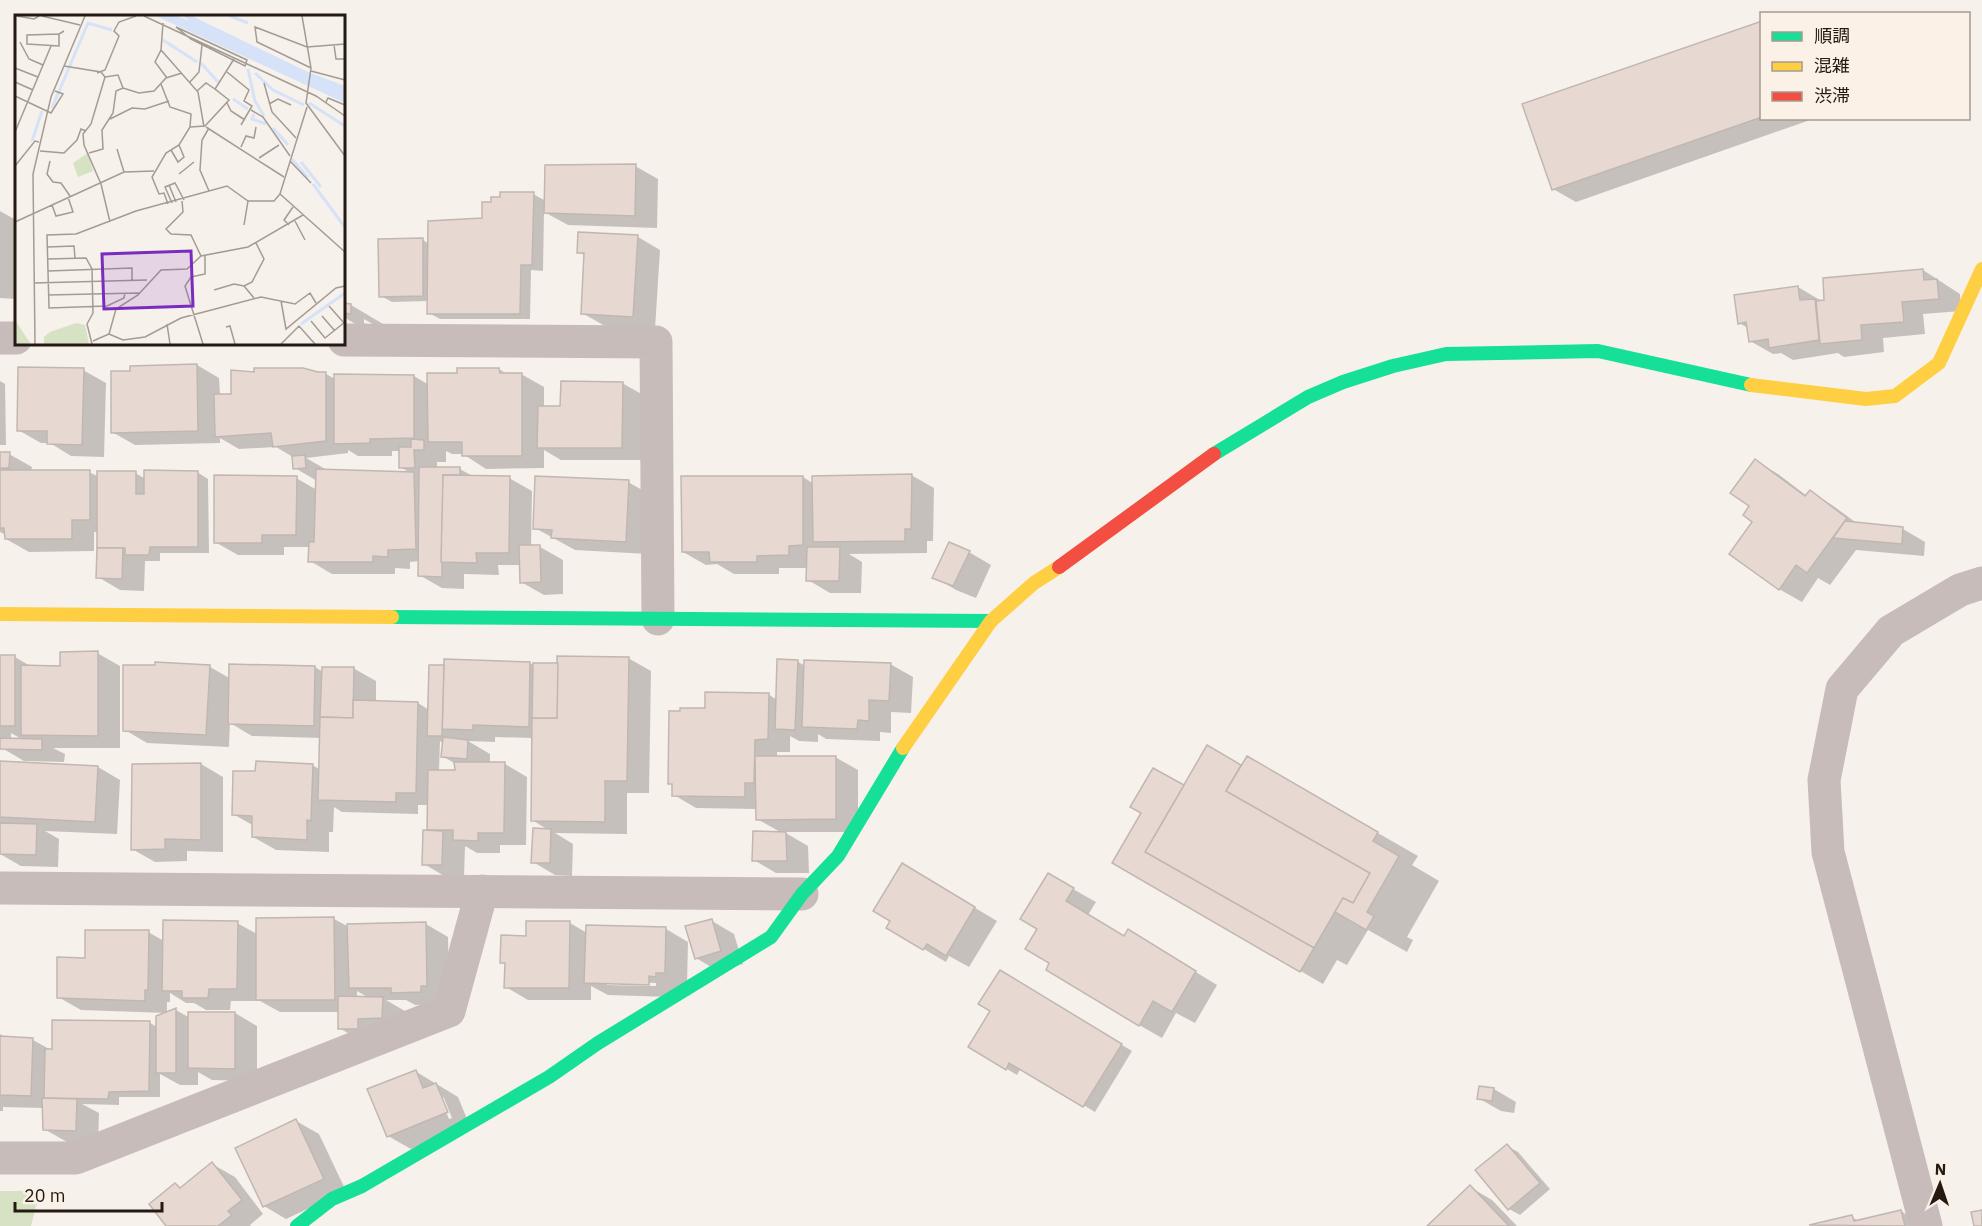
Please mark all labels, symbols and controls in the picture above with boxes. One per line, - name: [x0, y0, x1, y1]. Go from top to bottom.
- legend: [1760, 12, 1970, 120]
- inset map: [15, 15, 345, 345]
- text: 順調: [1814, 24, 1850, 47]
- text: 混雑: [1814, 54, 1850, 77]
- text: 渋滞: [1814, 84, 1850, 107]
- north arrow: [1910, 1154, 1970, 1214]
- text: N: [1934, 1159, 1947, 1179]
- scale bar: [15, 1175, 162, 1213]
- text: 20 m: [24, 1184, 66, 1207]

